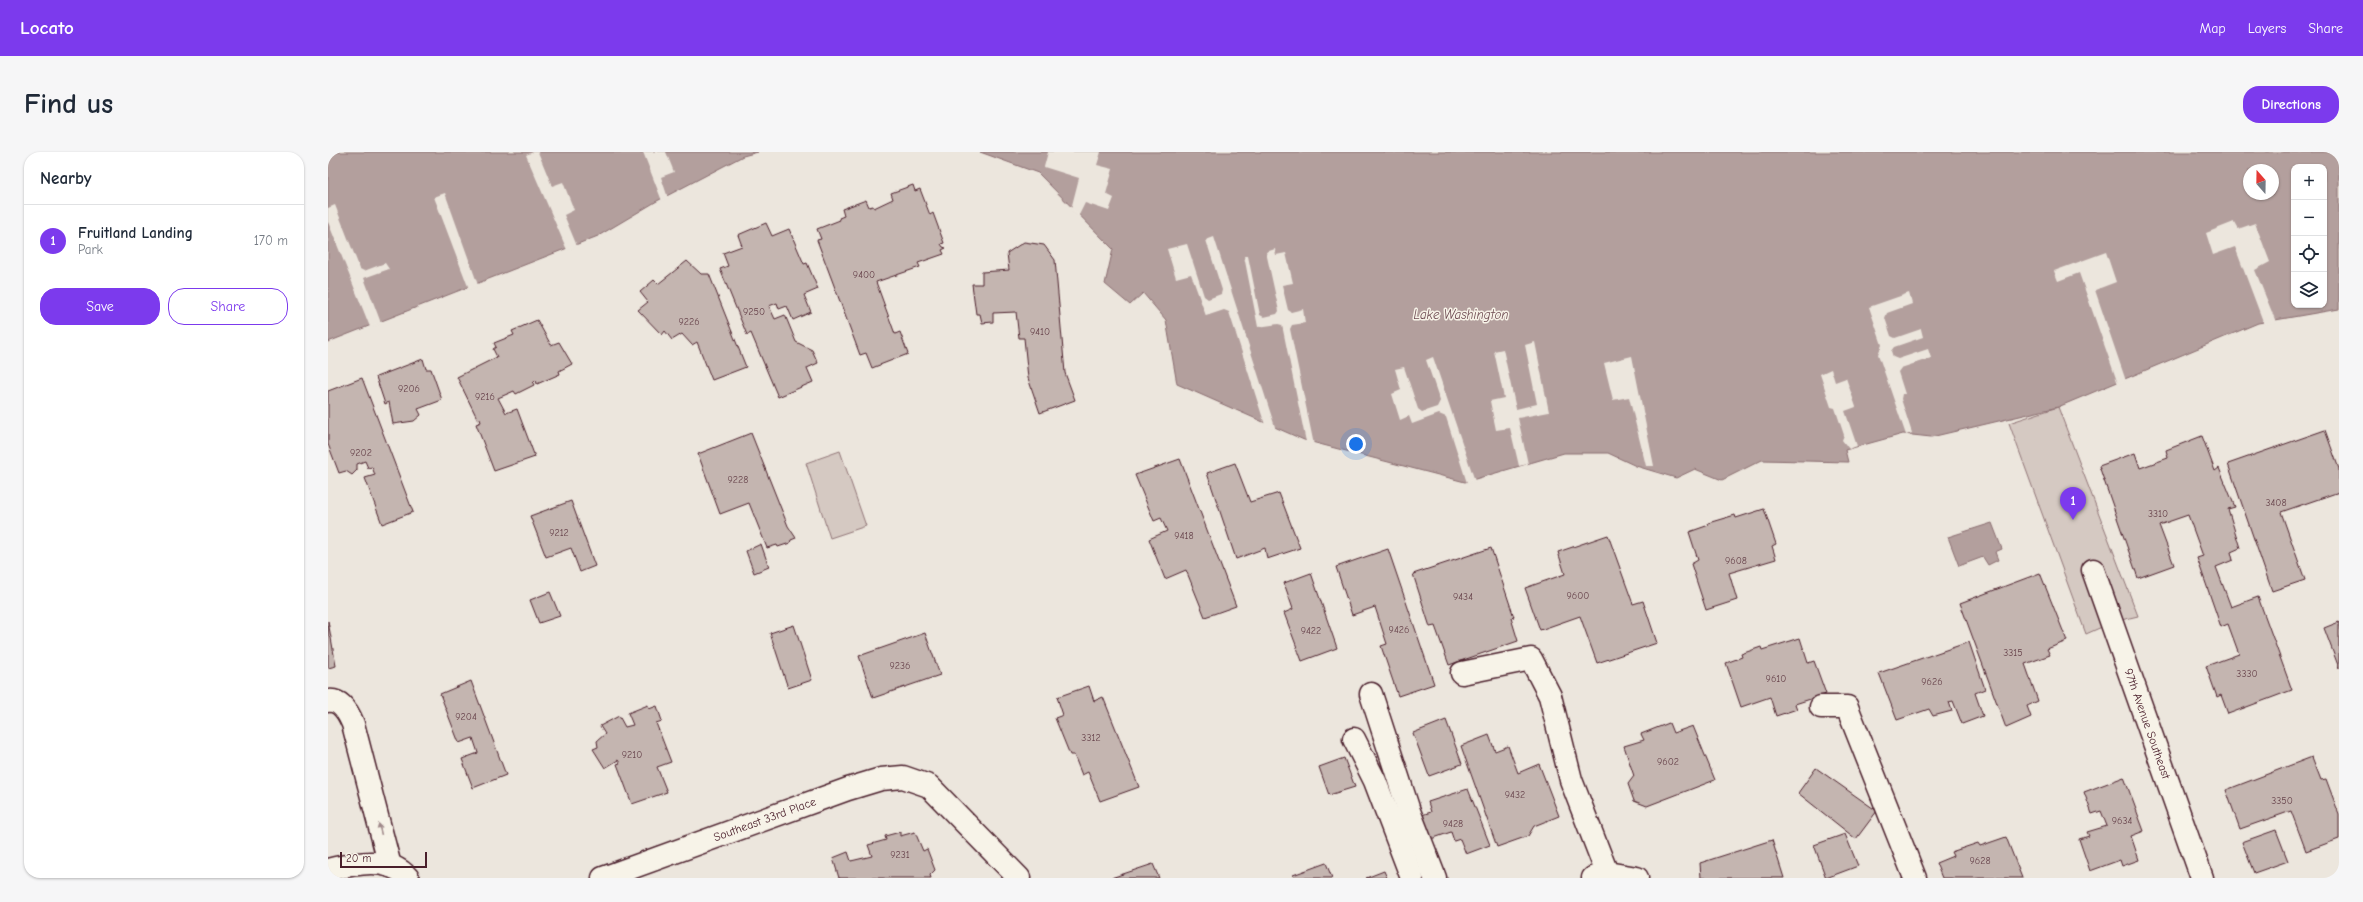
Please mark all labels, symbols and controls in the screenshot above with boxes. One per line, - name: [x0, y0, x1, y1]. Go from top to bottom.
- text: Locato: [20, 17, 74, 39]
- text: Map: [2199, 20, 2226, 37]
- text: Layers: [2248, 20, 2286, 37]
- text: Share: [2308, 20, 2343, 37]
- button: Directions: [2243, 86, 2339, 123]
- text: Find us: [24, 88, 113, 120]
- north arrow: [2243, 164, 2279, 200]
- map controls: [2291, 164, 2327, 308]
- button: +: [2291, 164, 2327, 200]
- text: Nearby: [40, 169, 91, 188]
- button: −: [2291, 200, 2327, 236]
- text: Fruitland Landing: [78, 224, 193, 242]
- text: 1: [50, 233, 56, 248]
- text: 170 m: [254, 233, 288, 248]
- button: locate: [2291, 236, 2327, 272]
- text: Park: [78, 242, 103, 257]
- house number: 9400: [853, 269, 875, 281]
- button: layers: [2291, 272, 2327, 308]
- button: Save: [40, 288, 160, 325]
- button: Share: [168, 288, 288, 325]
- house number: 9250: [743, 306, 765, 318]
- water label: Lake Washington: [1413, 307, 1509, 322]
- house number: 9226: [678, 316, 700, 328]
- house number: 9410: [1030, 326, 1050, 338]
- house number: 9206: [398, 383, 420, 395]
- house number: 9216: [475, 391, 495, 403]
- your location: [1346, 434, 1366, 454]
- house number: 9202: [350, 447, 372, 459]
- house number: 9228: [728, 474, 748, 486]
- pin: 1: [2060, 487, 2086, 520]
- house number: 3408: [2265, 497, 2287, 509]
- house number: 3310: [2148, 508, 2168, 520]
- house number: 9212: [549, 527, 569, 539]
- house number: 9418: [1174, 530, 1194, 542]
- house number: 9608: [1725, 555, 1747, 567]
- house number: 9600: [1567, 590, 1589, 602]
- house number: 9434: [1453, 591, 1473, 603]
- house number: 9426: [1389, 624, 1409, 636]
- house number: 9422: [1301, 625, 1321, 637]
- house number: 3315: [2003, 647, 2023, 659]
- house number: 9236: [889, 660, 911, 672]
- street label: 97th Avenue Southeast: [2121, 667, 2174, 781]
- house number: 3330: [2236, 668, 2258, 680]
- house number: 9610: [1766, 673, 1786, 685]
- house number: 9626: [1921, 676, 1943, 688]
- house number: 9204: [455, 711, 477, 723]
- house number: 3312: [1081, 732, 1101, 744]
- house number: 9210: [622, 749, 642, 761]
- house number: 9602: [1657, 756, 1679, 768]
- house number: 9432: [1505, 789, 1525, 801]
- street label: Southeast 33rd Place: [712, 794, 818, 844]
- house number: 3350: [2271, 795, 2293, 807]
- house number: 9634: [2112, 815, 2132, 827]
- house number: 9428: [1443, 818, 1463, 830]
- one-way arrow: [377, 822, 383, 834]
- house number: 9231: [890, 849, 910, 861]
- scale bar: [340, 850, 427, 869]
- text: 20 m: [346, 852, 371, 865]
- house number: 9628: [1969, 855, 1991, 867]

